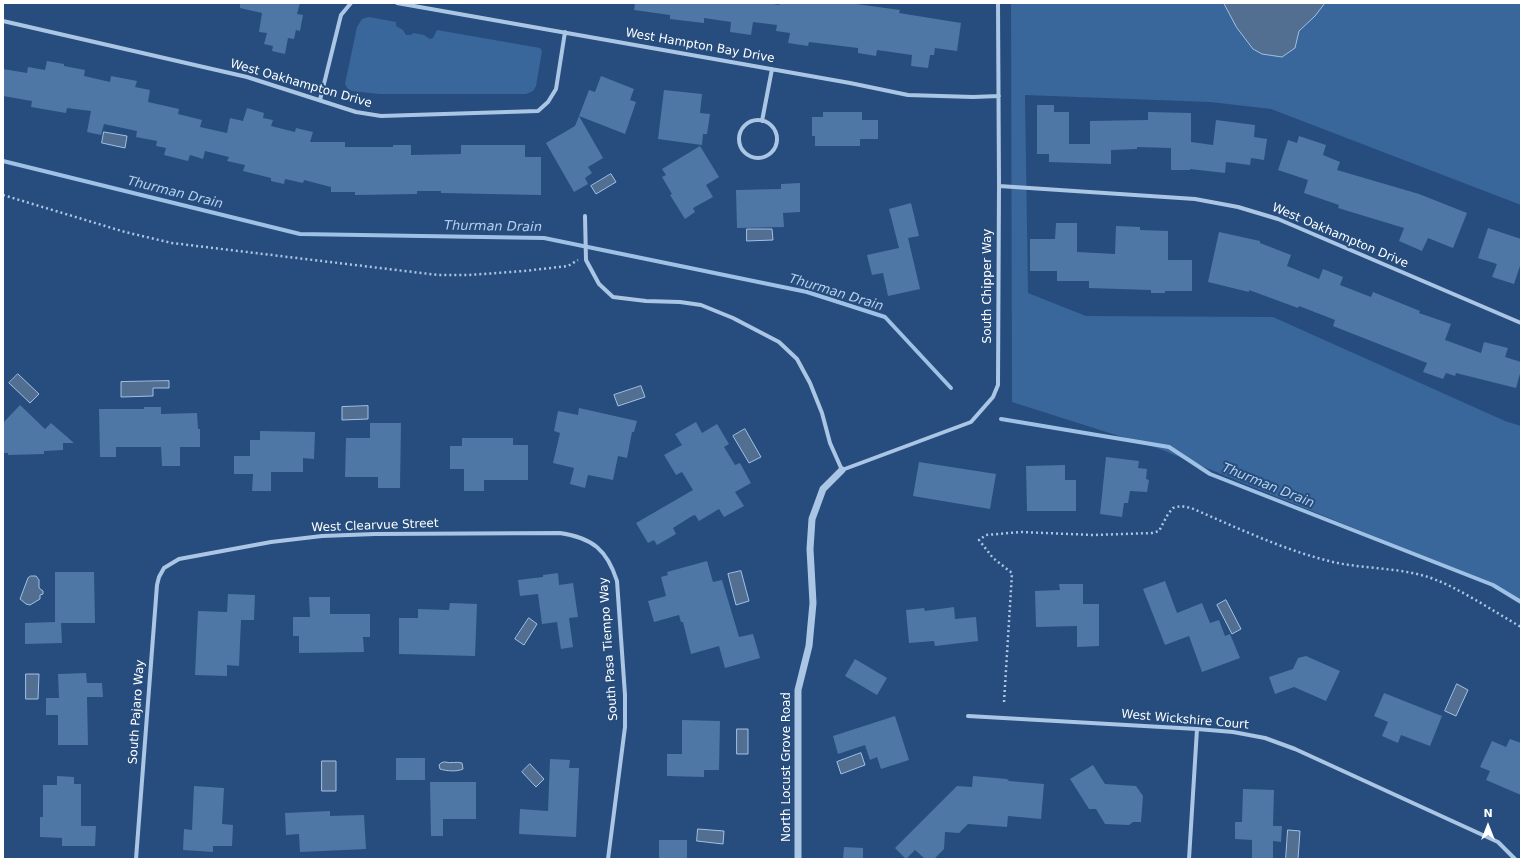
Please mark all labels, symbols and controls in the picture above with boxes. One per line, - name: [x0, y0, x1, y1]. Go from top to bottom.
- street label: West Hampton Bay Drive: [624, 26, 776, 66]
- street label: West Oakhampton Drive: [228, 57, 374, 111]
- water label: Thurman Drain: [126, 174, 224, 212]
- street label: West Oakhampton Drive: [1270, 201, 1410, 271]
- water label: Thurman Drain: [444, 218, 542, 236]
- street label: South Chipper Way: [981, 229, 995, 343]
- water label: Thurman Drain: [787, 271, 885, 315]
- water label: Thurman Drain: [1220, 460, 1316, 512]
- street label: West Clearvue Street: [311, 517, 439, 535]
- street label: South Pasa Tiempo Way: [597, 577, 621, 721]
- street label: South Pajaro Way: [126, 659, 148, 765]
- street label: North Locust Grove Road: [780, 692, 794, 842]
- street label: West Wickshire Court: [1121, 707, 1249, 733]
- north arrow: [1468, 806, 1508, 846]
- text: N: [1483, 807, 1493, 820]

